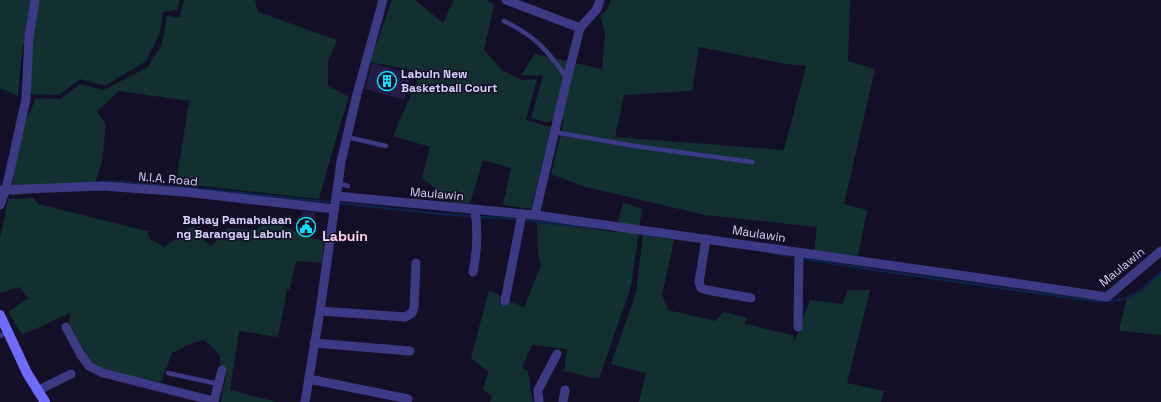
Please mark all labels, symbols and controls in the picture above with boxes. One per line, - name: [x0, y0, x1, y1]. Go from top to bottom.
- place label: Labuin New Basketball Court: [401, 66, 497, 96]
- building icon: Labuin New Basketball Court: [376, 70, 398, 92]
- street label: N.I.A. Road: [138, 168, 198, 190]
- street label: Maulawin: [409, 184, 465, 204]
- place label: Bahay Pamahalaan ng Barangay Labuin: [176, 212, 292, 242]
- public building icon: Bahay Pamahalaan ng Barangay Labuin: [295, 216, 317, 238]
- street label: Maulawin: [731, 222, 787, 246]
- district label: Labuin: [322, 227, 368, 245]
- street label: Maulawin: [1096, 244, 1148, 290]

